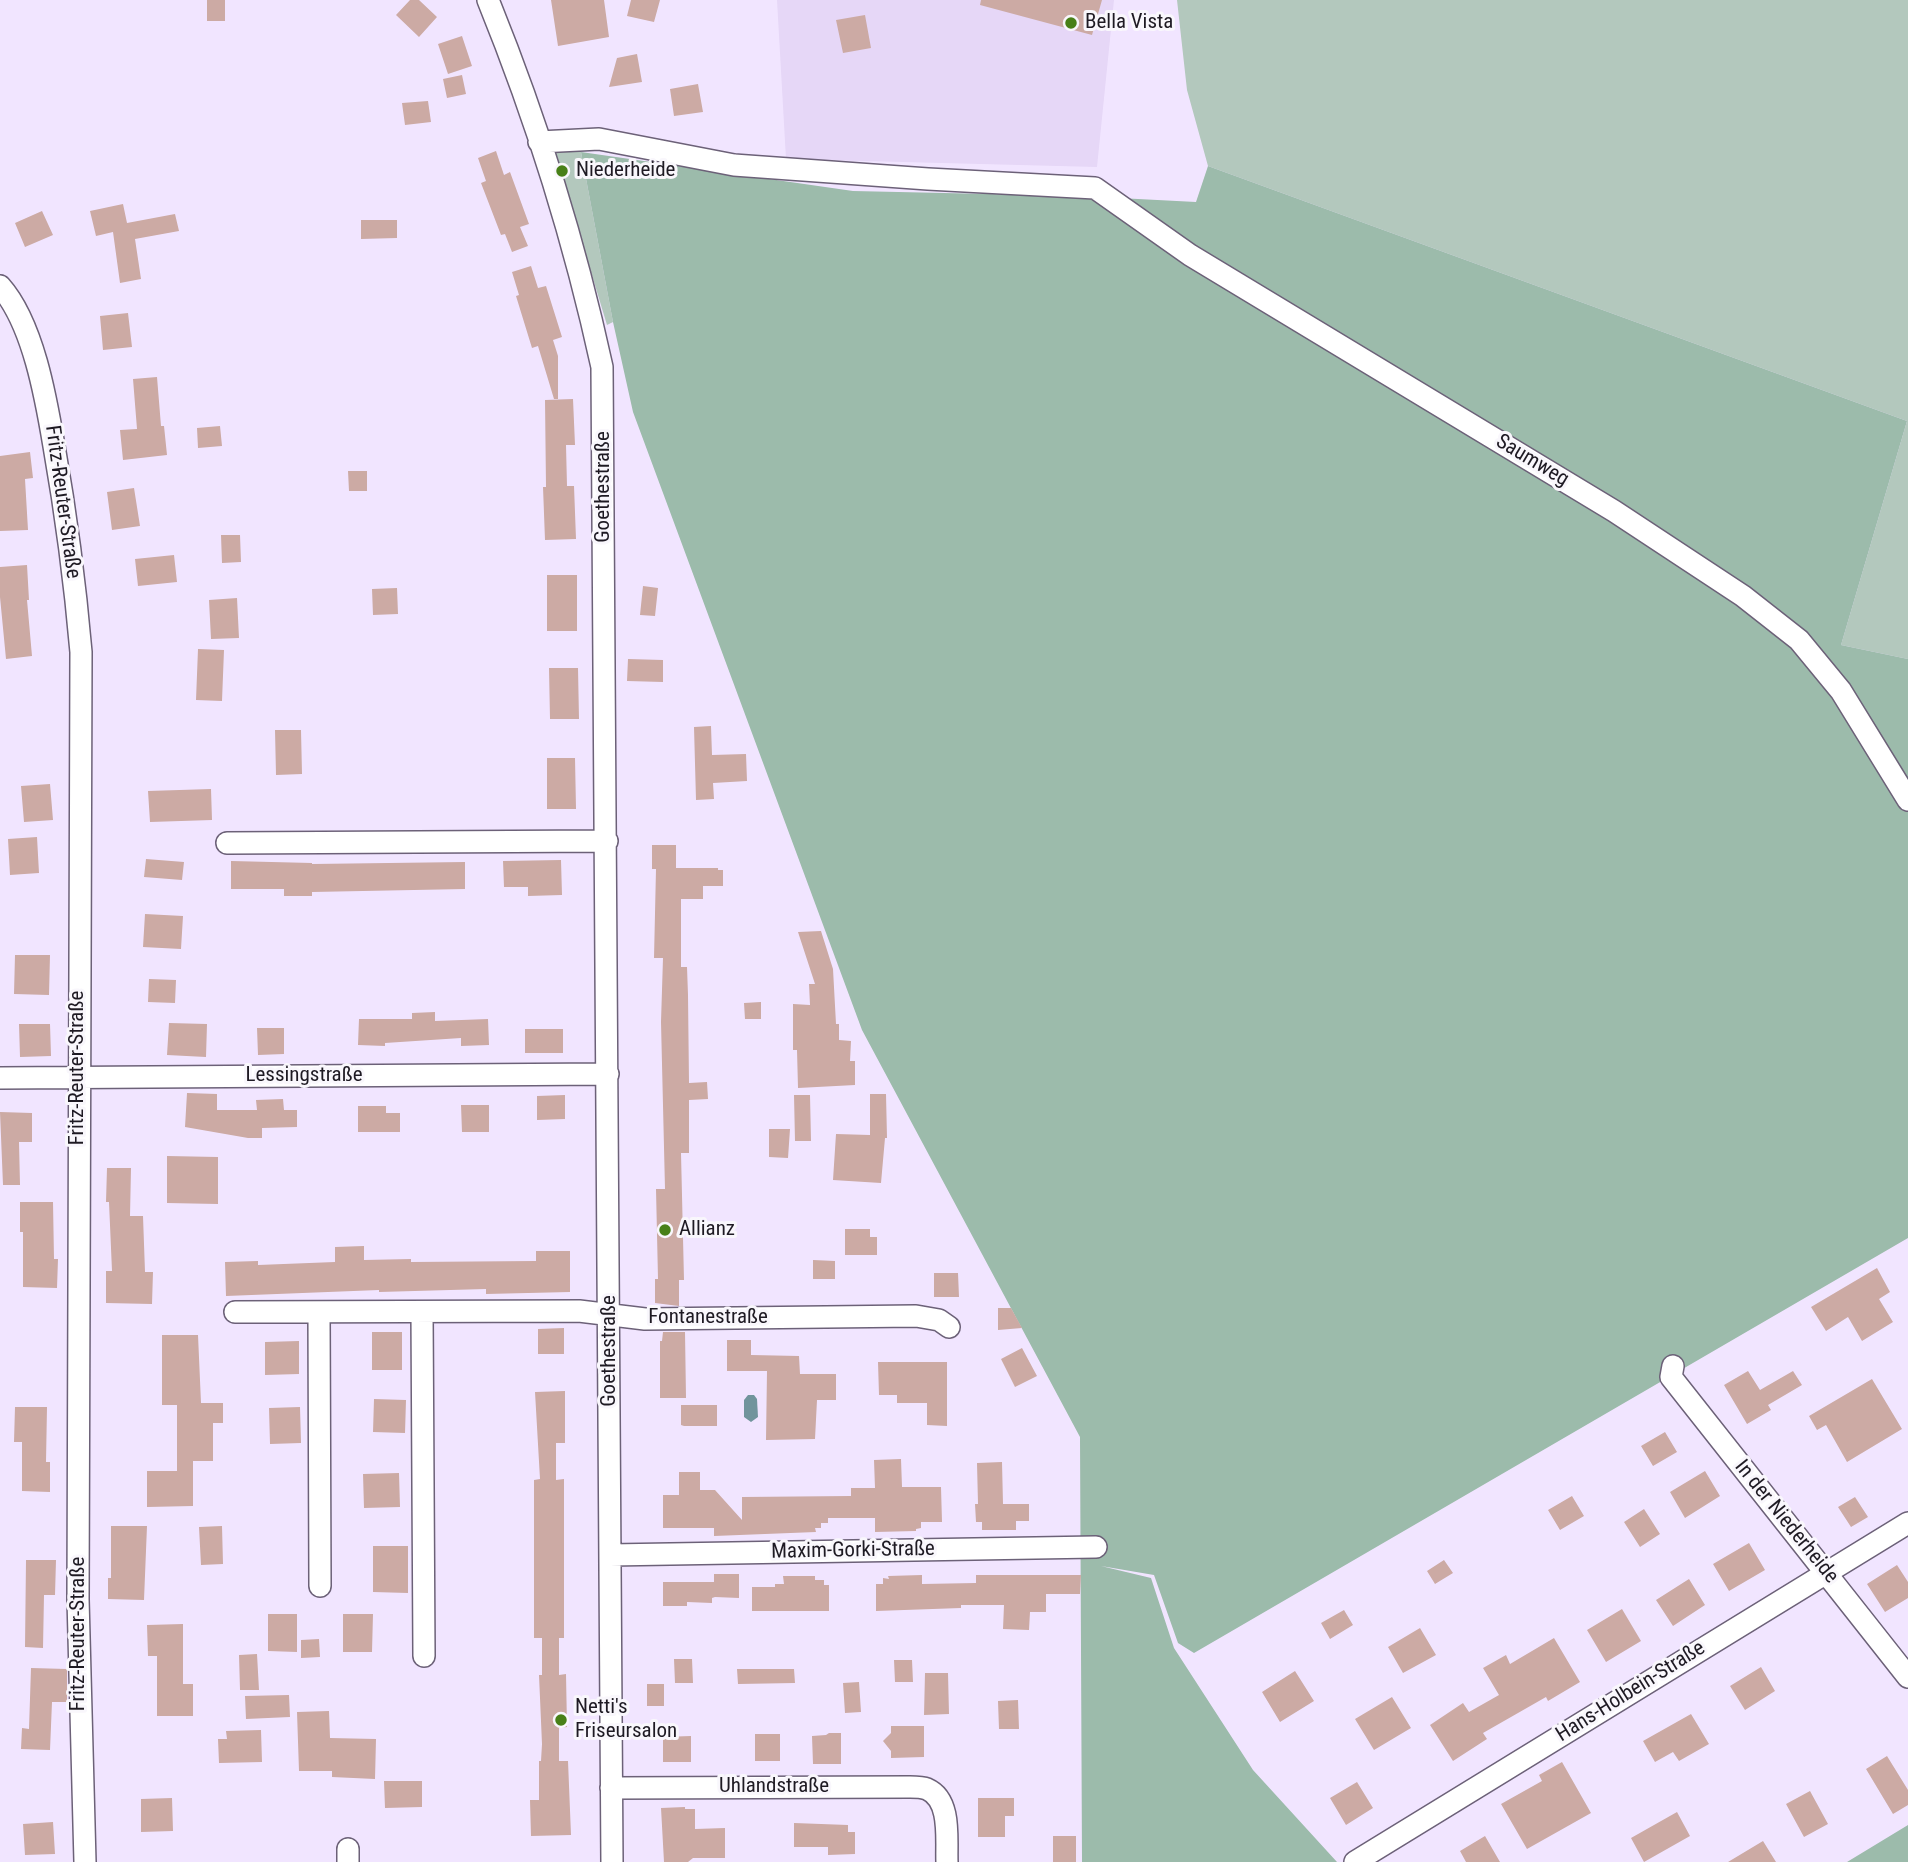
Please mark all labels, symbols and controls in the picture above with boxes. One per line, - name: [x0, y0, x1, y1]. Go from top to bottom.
- place label: Bella Vista: [1085, 10, 1173, 36]
- marker: Bella Vista: [1063, 15, 1079, 31]
- place label: Niederheide: [576, 158, 675, 184]
- marker: Niederheide: [554, 163, 570, 179]
- street label: Fritz-Reuter-Straße: [39, 424, 85, 580]
- street label: Saumweg: [1491, 429, 1573, 493]
- street label: Goethestraße: [591, 431, 617, 543]
- street label: Fritz-Reuter-Straße: [65, 991, 91, 1145]
- street label: Lessingstraße: [246, 1063, 362, 1089]
- place label: Allianz: [679, 1217, 735, 1243]
- marker: Allianz: [657, 1222, 673, 1238]
- street label: Goethestraße: [597, 1295, 623, 1407]
- street label: Fontanestraße: [648, 1305, 768, 1331]
- street label: In der Niederheide: [1729, 1455, 1843, 1589]
- street label: Maxim-Gorki-Straße: [771, 1537, 935, 1565]
- street label: Fritz-Reuter-Straße: [66, 1557, 92, 1711]
- street label: Hans-Holbein-Straße: [1552, 1636, 1710, 1748]
- place label: Netti's Friseursalon: [575, 1695, 677, 1745]
- marker: Netti's Friseursalon: [553, 1712, 569, 1728]
- street label: Uhlandstraße: [719, 1774, 829, 1800]

